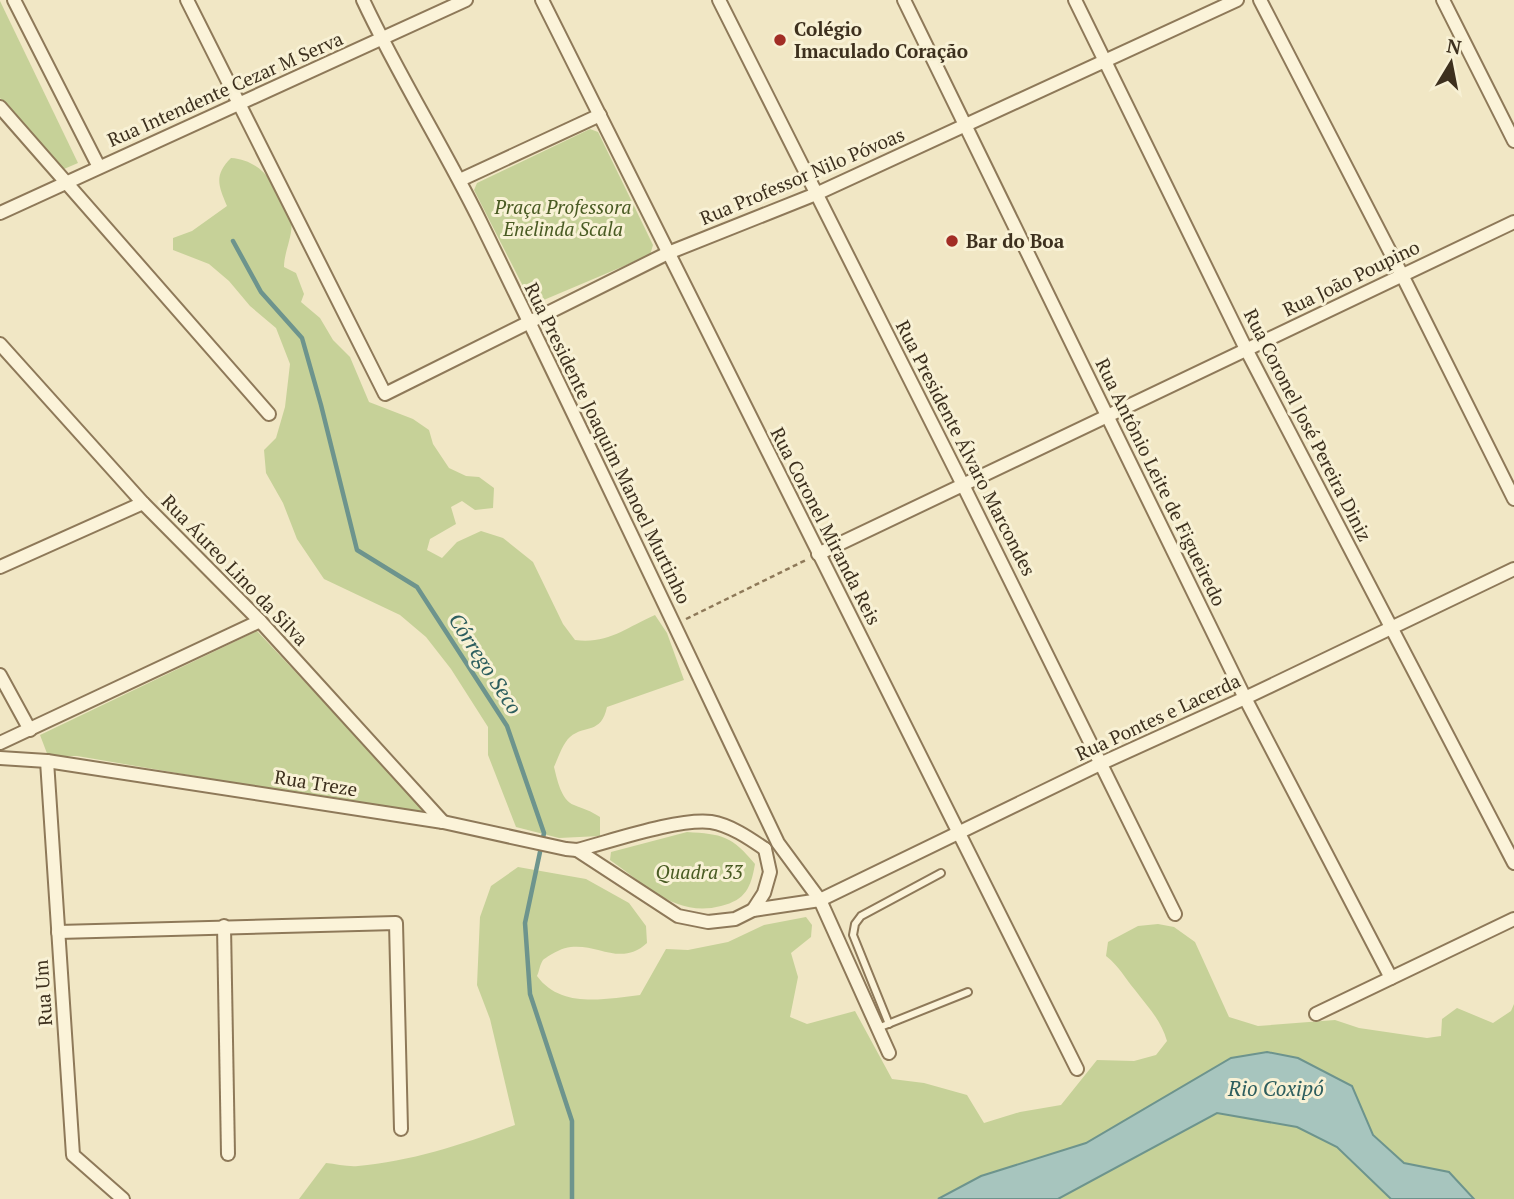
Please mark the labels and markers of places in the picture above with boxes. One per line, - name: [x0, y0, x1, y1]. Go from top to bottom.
- place label: Colégio Imaculado Coração: [794, 16, 968, 63]
- marker: Colégio Imaculado Coração: [772, 32, 788, 48]
- place label: Bar do Boa: [966, 228, 1065, 253]
- marker: Bar do Boa: [944, 233, 960, 249]

